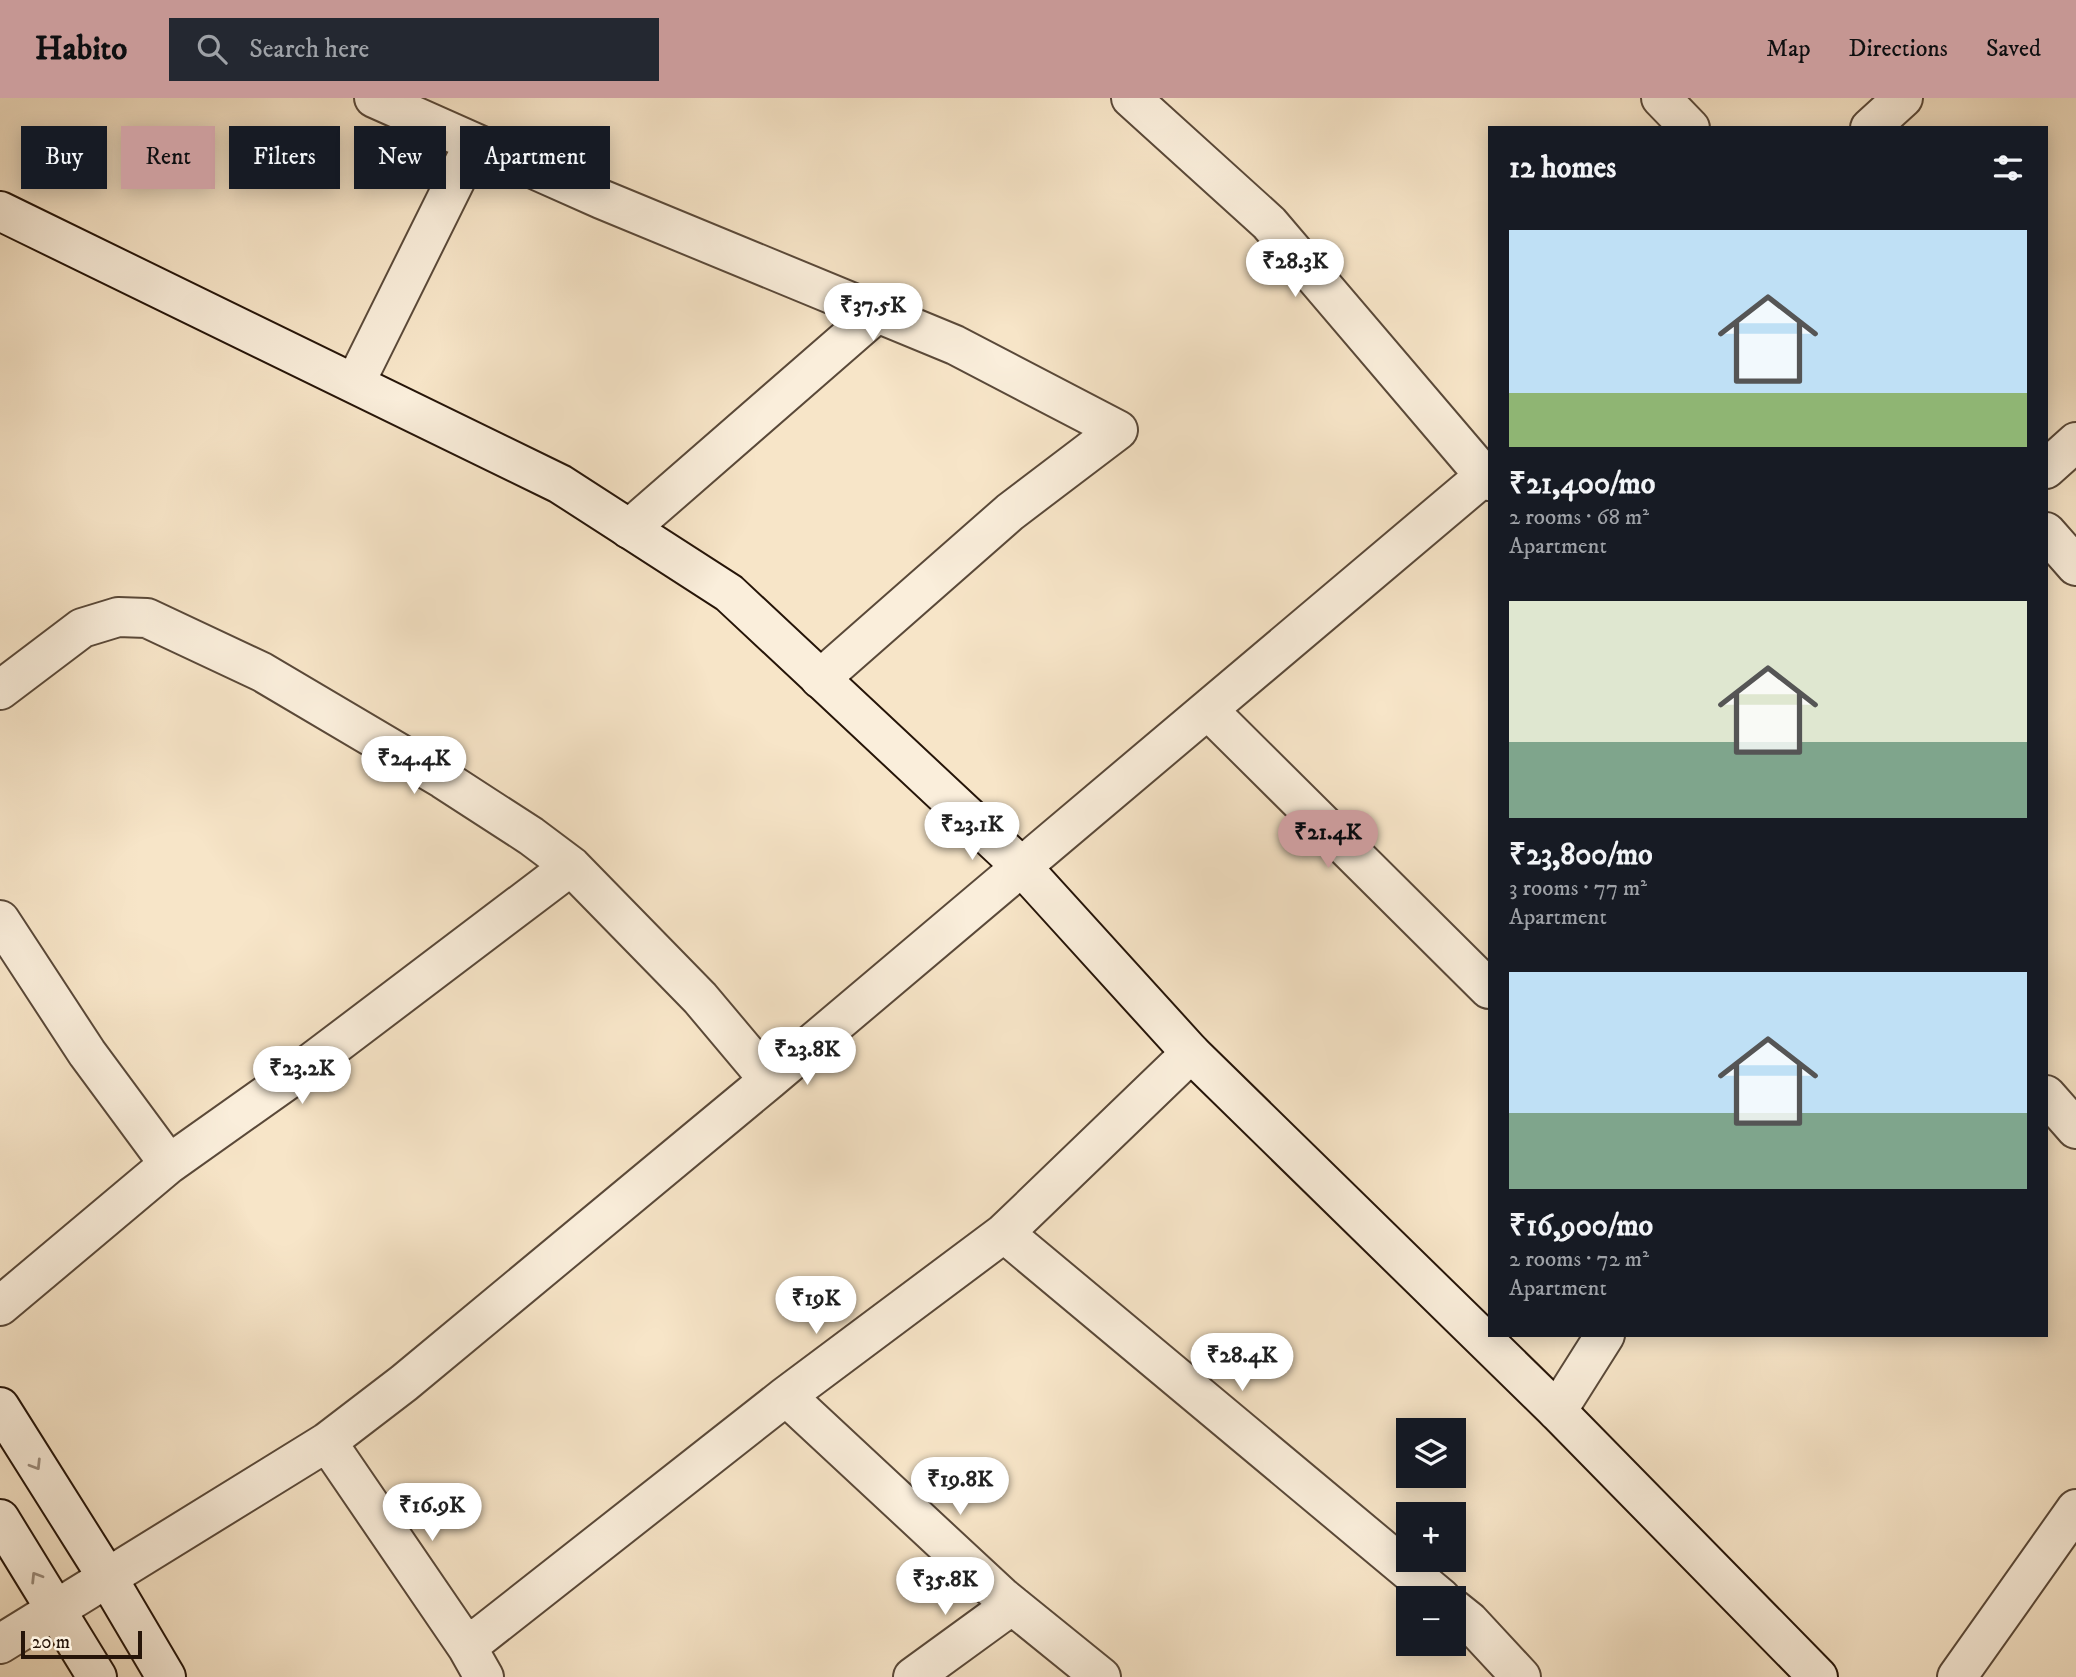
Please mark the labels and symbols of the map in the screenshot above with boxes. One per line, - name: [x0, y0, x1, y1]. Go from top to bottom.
- pin: ₹28.3K: [1238, 240, 1352, 299]
- pin: ₹37.5K: [816, 284, 930, 343]
- pin: ₹24.4K: [357, 736, 471, 796]
- pin: ₹23.1K: [915, 802, 1029, 862]
- pin: ₹21.4K: [1271, 810, 1385, 870]
- pin: ₹23.8K: [750, 1028, 864, 1087]
- pin: ₹23.2K: [245, 1046, 359, 1106]
- pin: ₹19K: [775, 1276, 857, 1336]
- pin: ₹28.4K: [1185, 1334, 1299, 1393]
- one-way arrow: [28, 1457, 41, 1470]
- pin: ₹19.8K: [903, 1458, 1017, 1517]
- pin: ₹16.9K: [375, 1484, 489, 1543]
- pin: ₹35.8K: [888, 1558, 1002, 1617]
- one-way arrow: [32, 1571, 45, 1584]
- scale bar: [21, 1628, 142, 1660]

